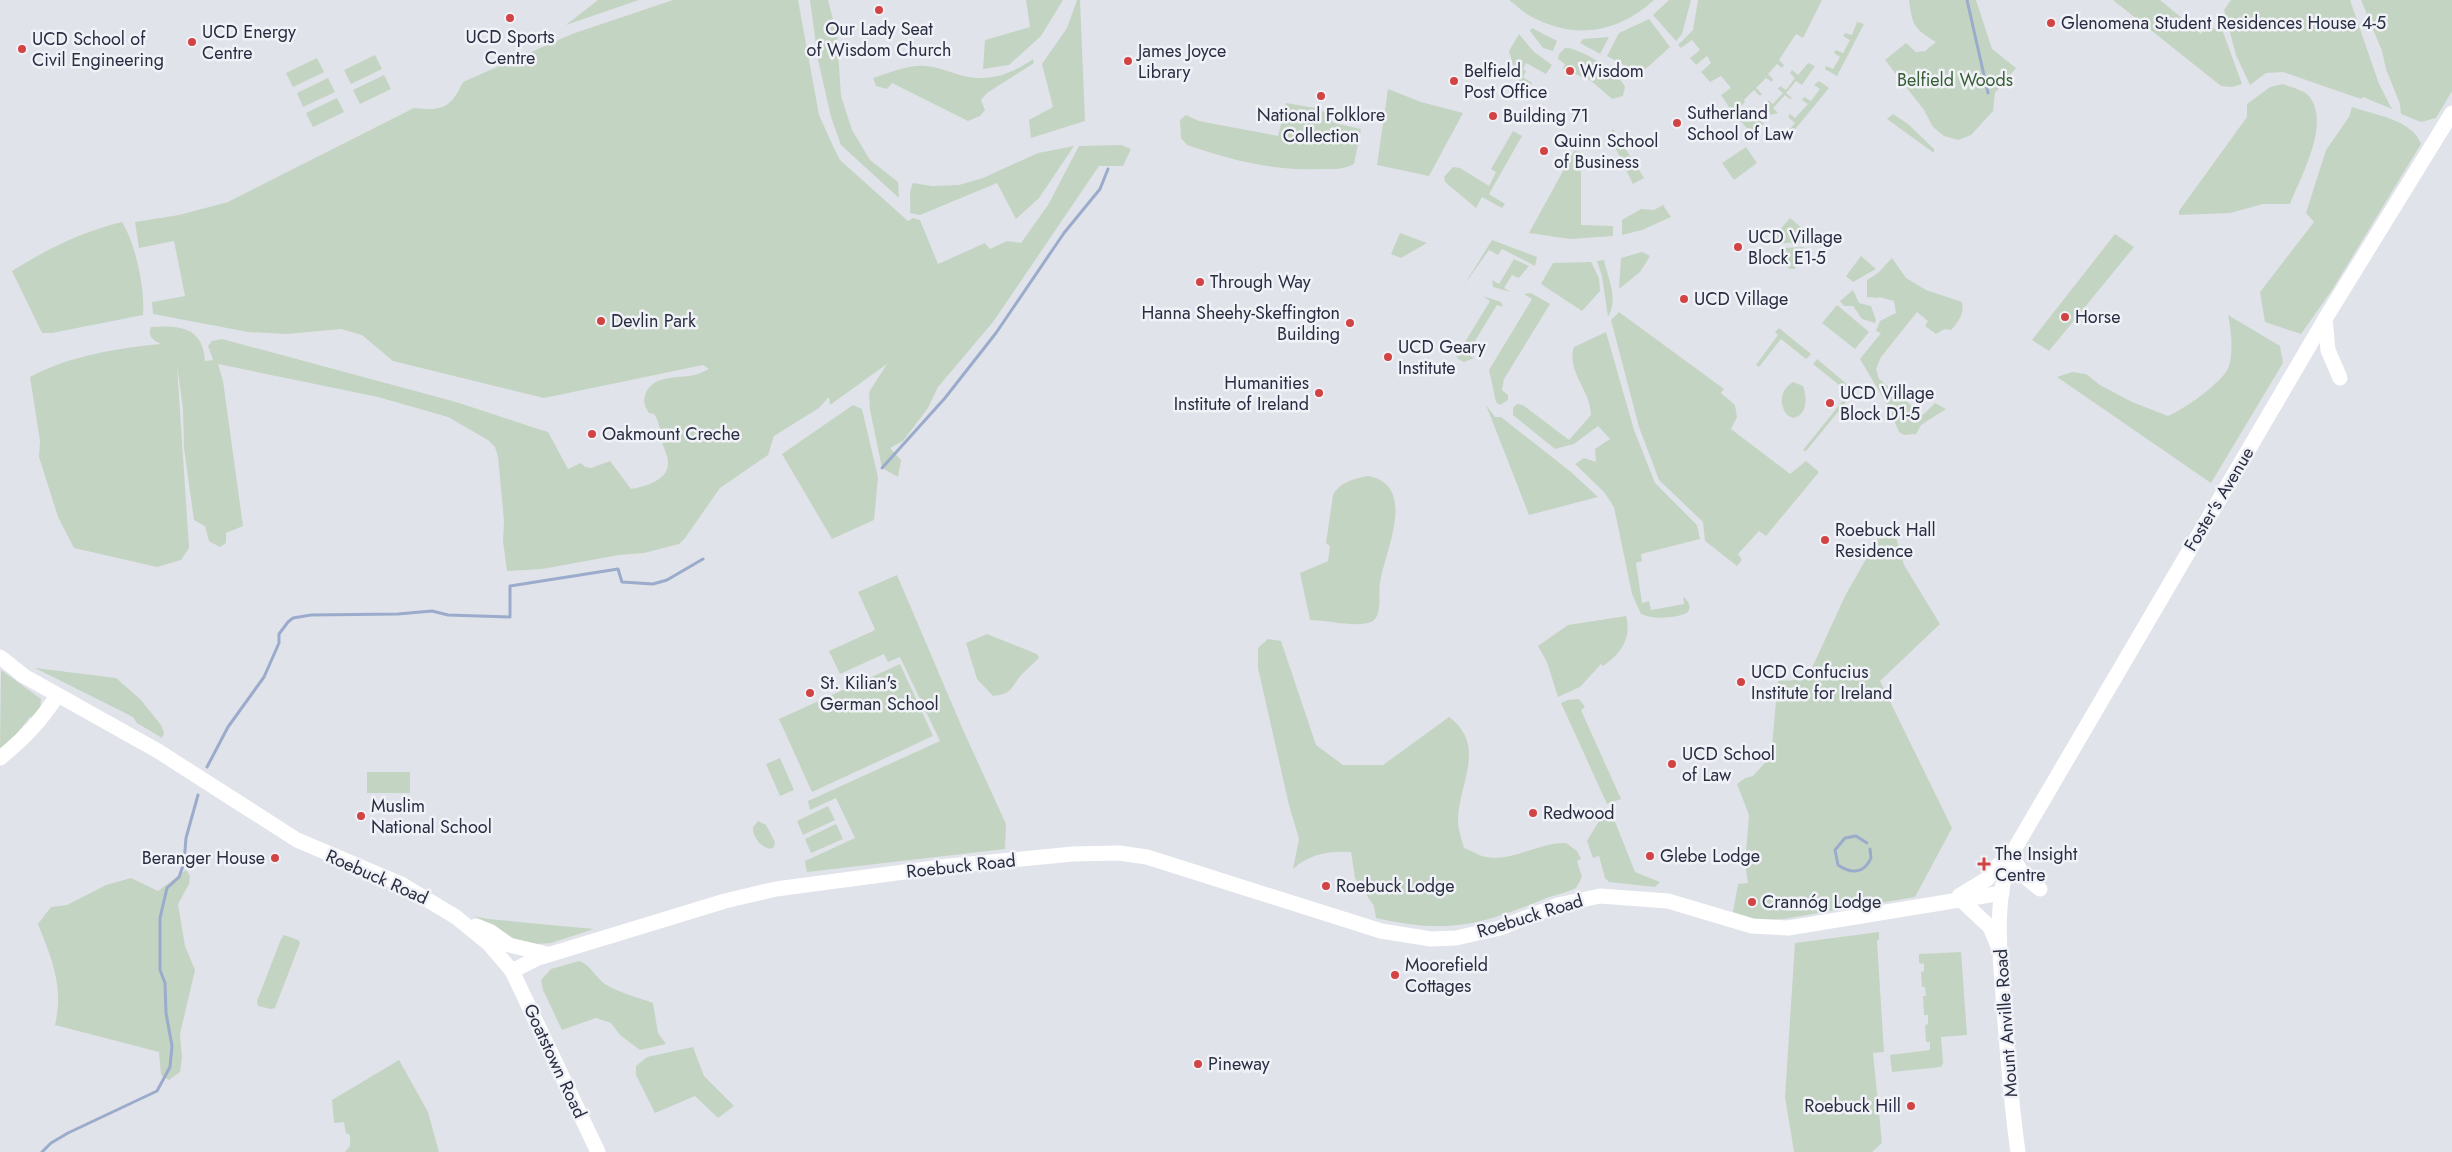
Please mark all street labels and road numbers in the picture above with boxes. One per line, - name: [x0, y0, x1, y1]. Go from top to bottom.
- street label: Foster's Avenue: [2178, 442, 2260, 556]
- street label: Roebuck Road: [322, 843, 432, 911]
- street label: Roebuck Road: [905, 847, 1017, 885]
- street label: Roebuck Road: [1474, 888, 1586, 944]
- street label: Mount Anville Road: [1988, 948, 2024, 1098]
- street label: Goatstown Road: [517, 999, 593, 1123]

